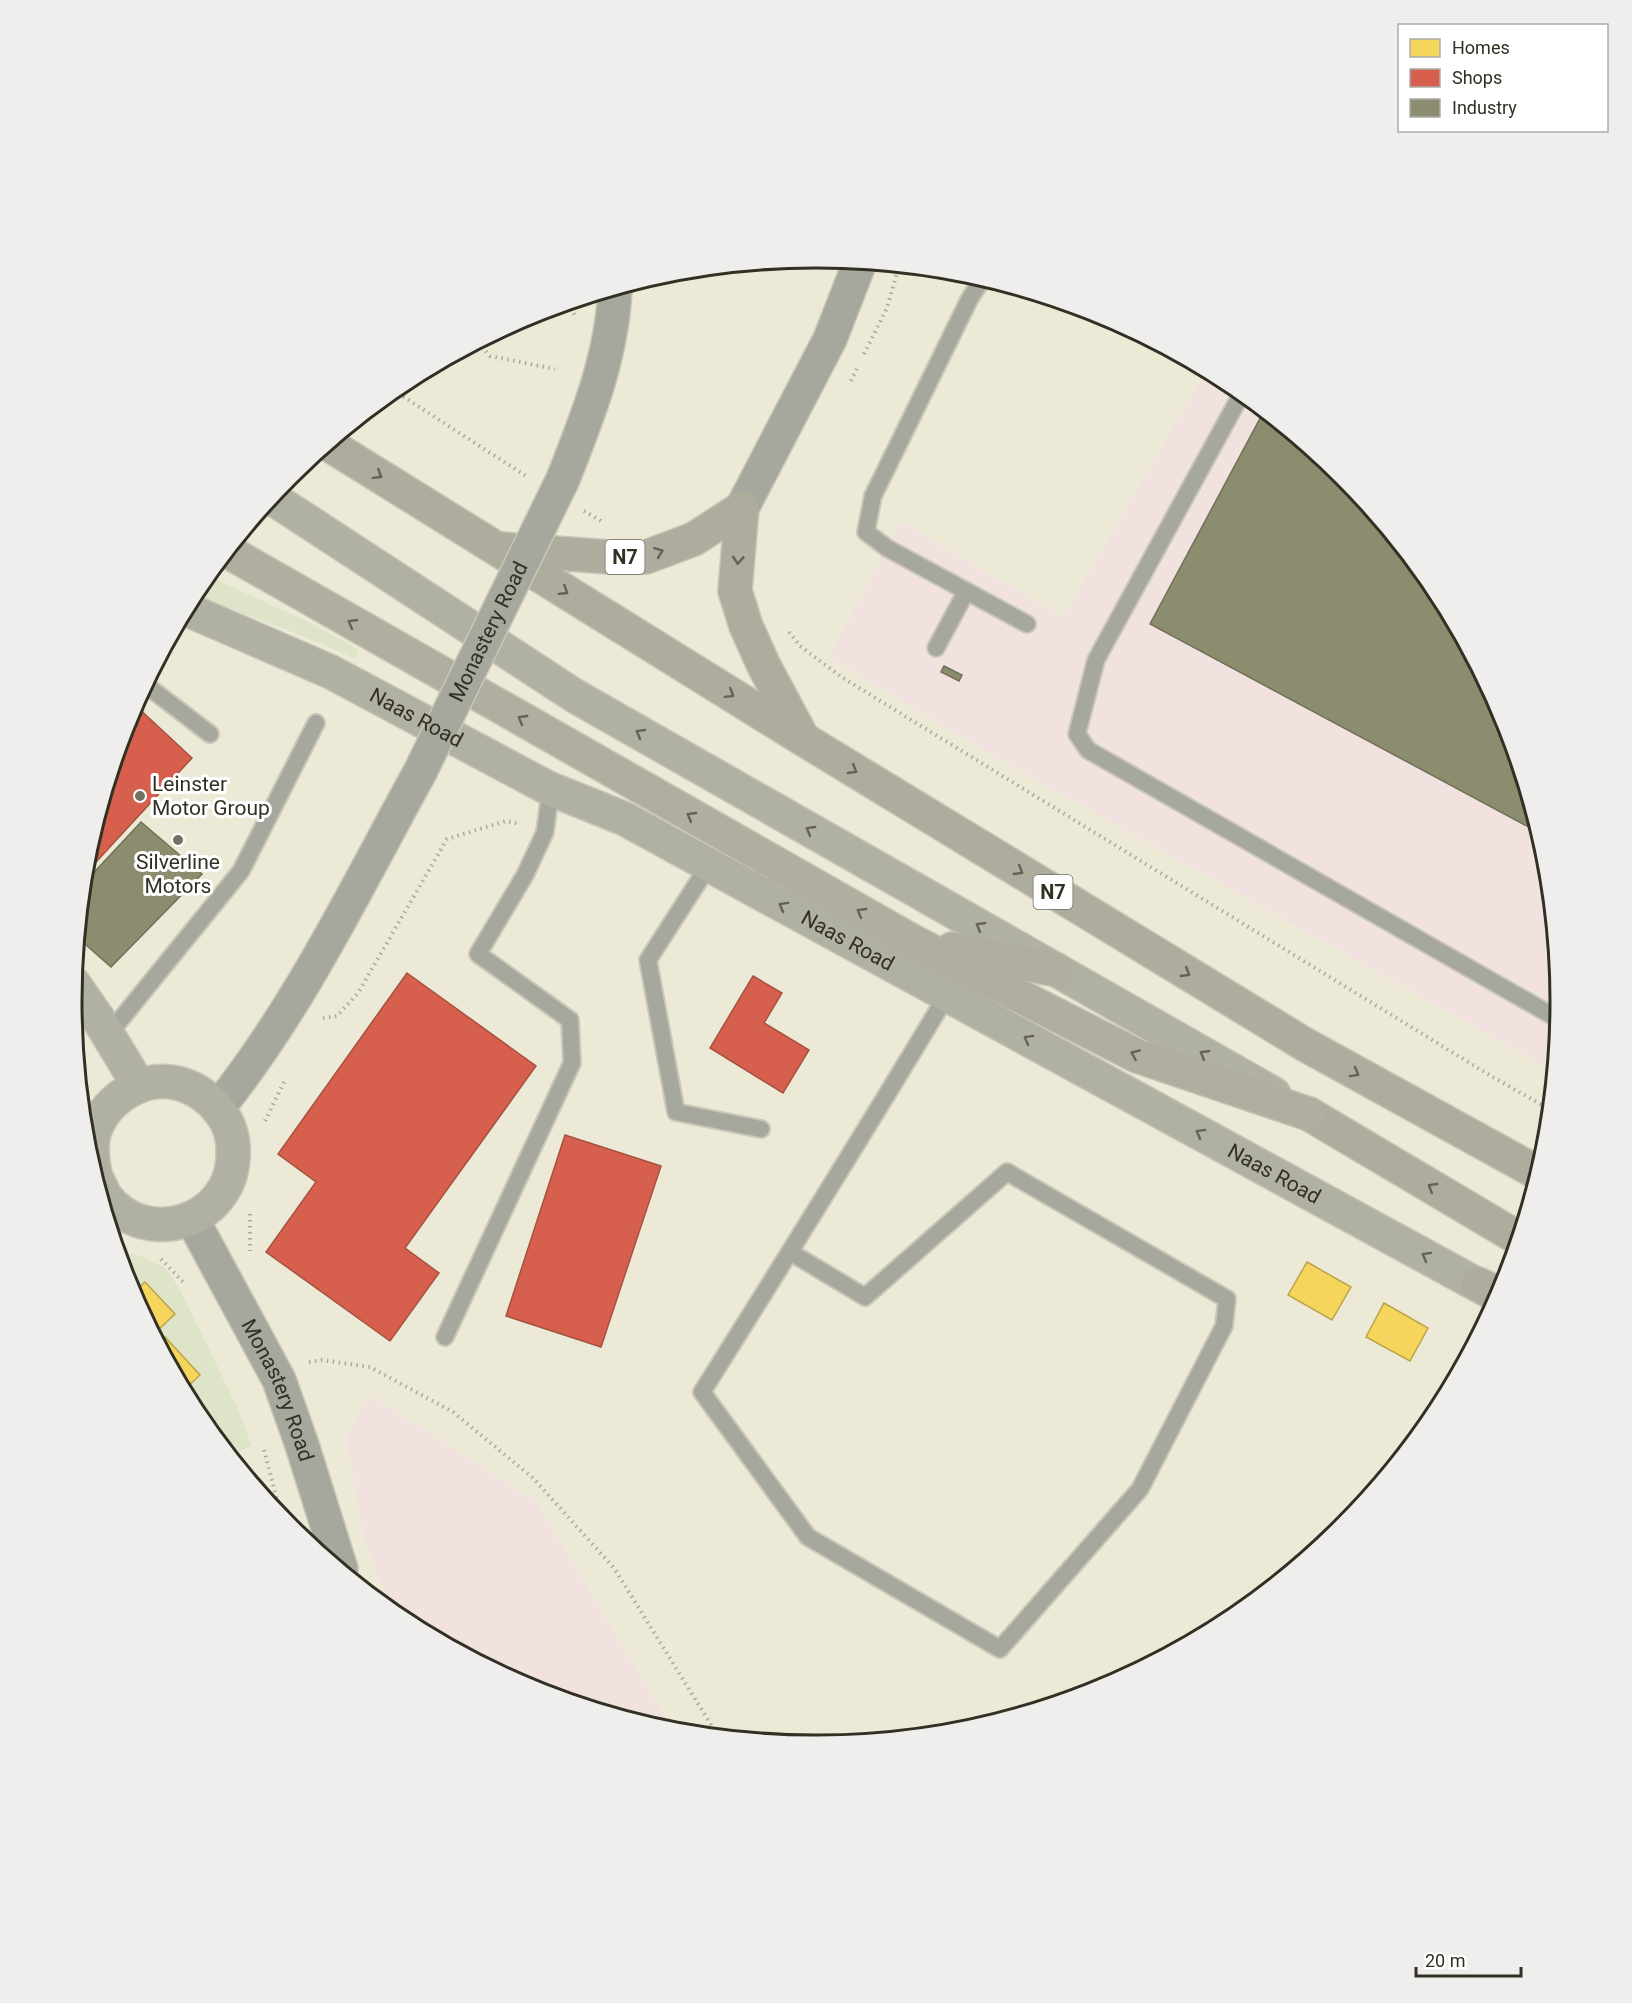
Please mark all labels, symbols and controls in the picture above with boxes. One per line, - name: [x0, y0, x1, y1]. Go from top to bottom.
- legend: [1398, 24, 1608, 132]
- text: Homes: [1452, 37, 1510, 58]
- text: Shops: [1452, 67, 1502, 88]
- text: Industry: [1452, 97, 1517, 118]
- one-way arrow: [372, 467, 382, 479]
- road number: N7: [606, 540, 644, 574]
- one-way arrow: [653, 546, 664, 559]
- one-way arrow: [731, 555, 744, 564]
- street label: Monastery Road: [444, 558, 533, 706]
- one-way arrow: [558, 583, 568, 595]
- one-way arrow: [348, 618, 358, 630]
- street label: Naas Road: [366, 683, 467, 752]
- one-way arrow: [724, 686, 734, 698]
- one-way arrow: [518, 715, 528, 726]
- one-way arrow: [636, 729, 647, 741]
- one-way arrow: [847, 762, 857, 774]
- place label: Leinster Motor Group: [152, 772, 270, 820]
- marker: Leinster Motor Group: [133, 789, 147, 803]
- one-way arrow: [687, 811, 697, 823]
- one-way arrow: [806, 825, 816, 837]
- marker: Silverline Motors: [171, 833, 185, 847]
- place label: Silverline Motors: [136, 850, 220, 898]
- one-way arrow: [1013, 864, 1023, 876]
- road number: N7: [1034, 875, 1072, 909]
- one-way arrow: [779, 902, 790, 913]
- street label: Naas Road: [797, 906, 898, 976]
- one-way arrow: [857, 908, 867, 919]
- one-way arrow: [975, 922, 986, 933]
- one-way arrow: [1180, 965, 1190, 977]
- one-way arrow: [1024, 1035, 1035, 1047]
- one-way arrow: [1200, 1049, 1210, 1061]
- one-way arrow: [1130, 1050, 1141, 1062]
- one-way arrow: [1349, 1066, 1359, 1077]
- one-way arrow: [1195, 1129, 1206, 1140]
- street label: Naas Road: [1224, 1139, 1325, 1209]
- one-way arrow: [1428, 1182, 1438, 1194]
- one-way arrow: [1422, 1252, 1432, 1263]
- street label: Monastery Road: [236, 1315, 318, 1464]
- scale bar: [1416, 1940, 1521, 1978]
- text: 20 m: [1425, 1950, 1465, 1971]

